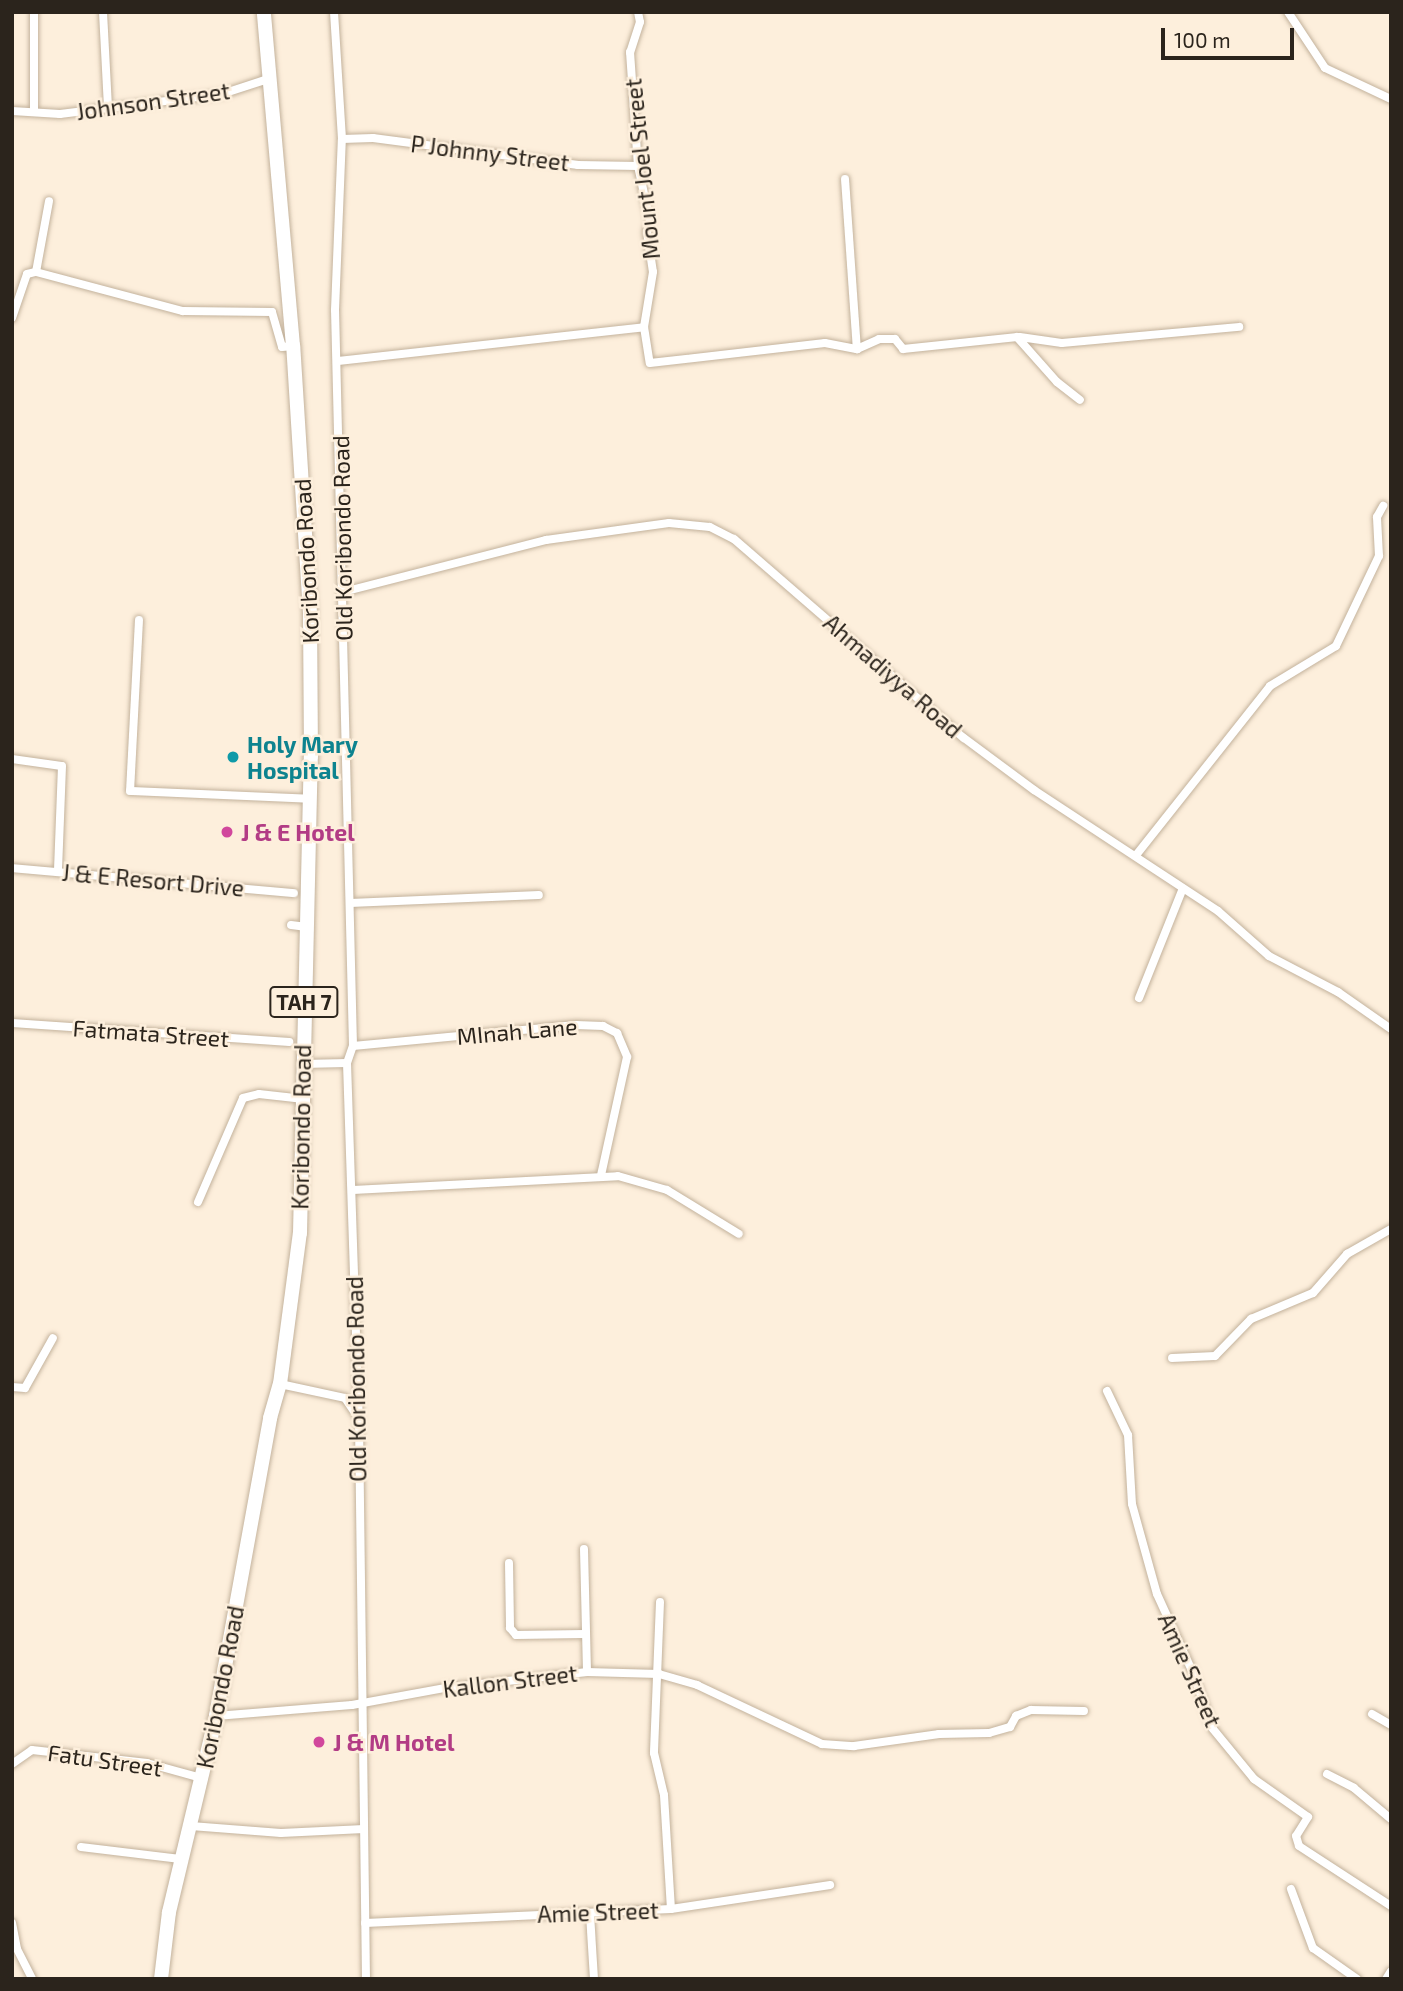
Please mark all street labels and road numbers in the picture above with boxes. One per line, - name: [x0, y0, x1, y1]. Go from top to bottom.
- street label: Johnson Street: [74, 77, 232, 125]
- street label: Mount Joel Street: [619, 77, 665, 261]
- street label: P Johnny Street: [408, 129, 572, 177]
- street label: Old Koribondo Road: [326, 435, 358, 641]
- street label: Koribondo Road: [288, 478, 324, 644]
- street label: Ahmadiyya Road: [818, 608, 968, 744]
- street label: J & E Resort Drive: [61, 858, 245, 902]
- road number: TAH 7: [269, 984, 339, 1020]
- street label: MInah Lane: [456, 1012, 578, 1050]
- street label: Fatmata Street: [72, 1014, 230, 1052]
- street label: Koribondo Road: [286, 1044, 316, 1210]
- street label: Old Koribondo Road: [340, 1276, 372, 1482]
- street label: Koribondo Road: [191, 1603, 249, 1771]
- street label: Amie Street: [1153, 1609, 1227, 1731]
- street label: Kallon Street: [441, 1659, 579, 1703]
- street label: Fatu Street: [46, 1738, 164, 1782]
- street label: Amie Street: [537, 1896, 659, 1928]

